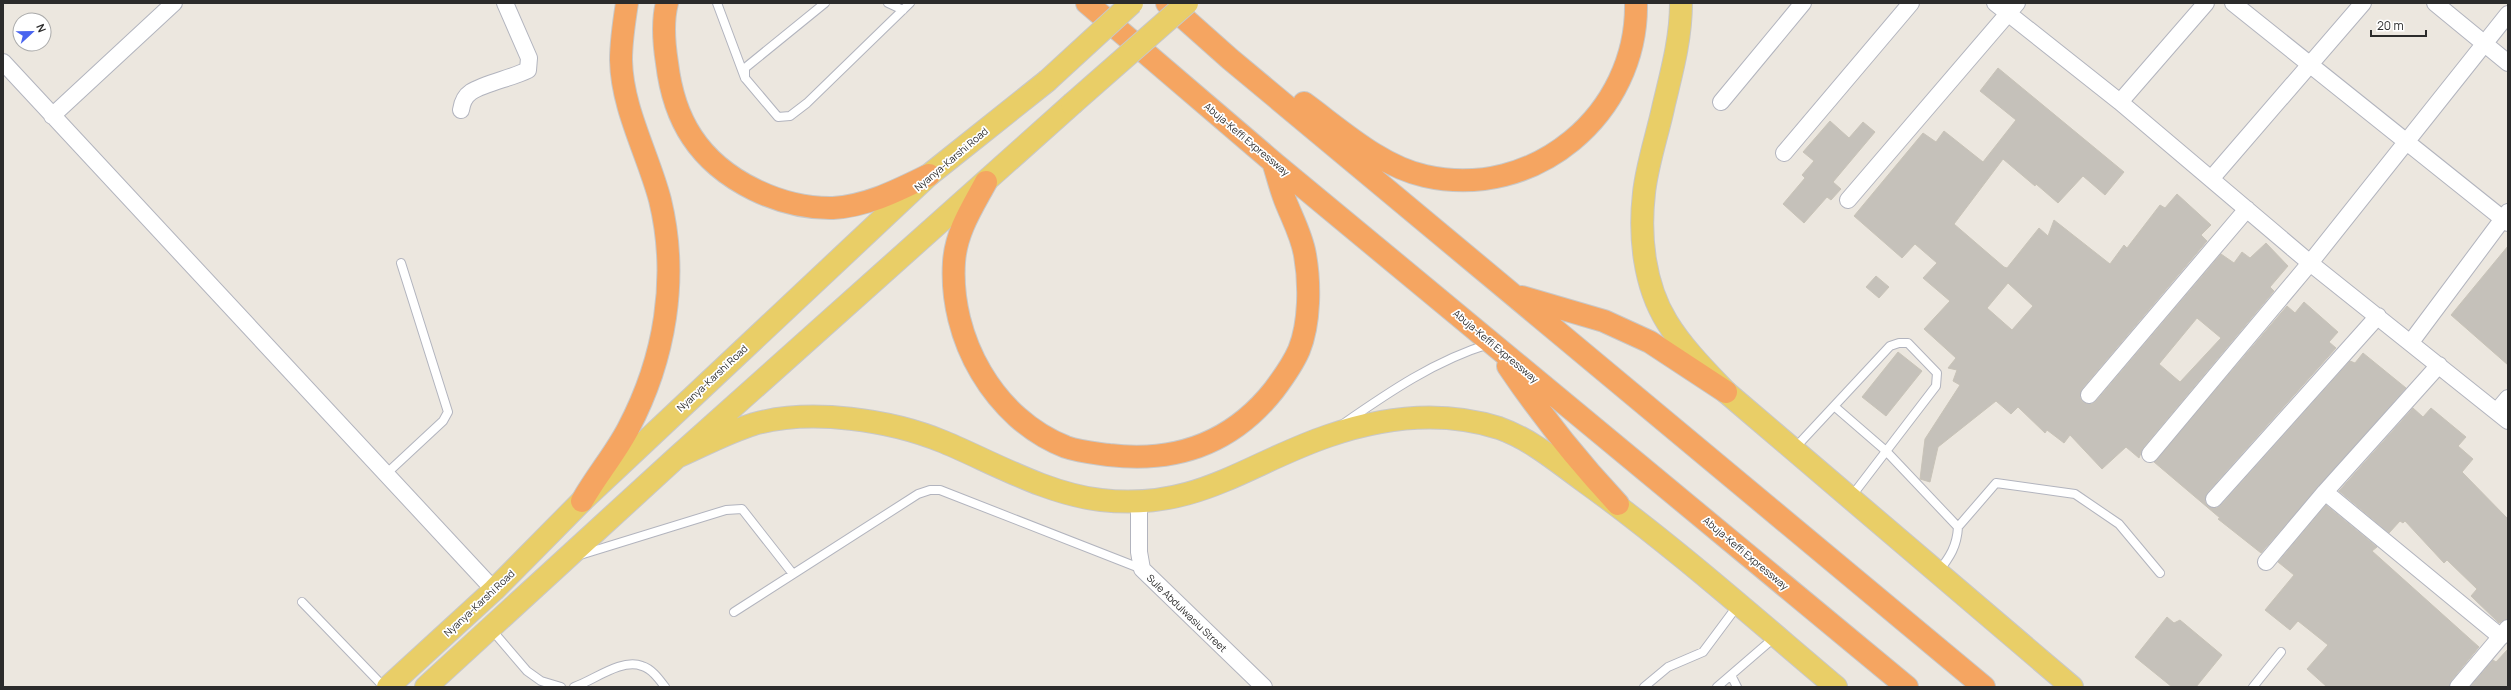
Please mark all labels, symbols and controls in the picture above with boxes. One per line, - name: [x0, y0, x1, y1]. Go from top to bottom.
- north arrow: [12, 12, 52, 52]
- scale bar: [2371, 12, 2426, 38]
- text: 20 m: [2377, 17, 2404, 34]
- text: N: [33, 22, 50, 35]
- street label: Abuja-Keffi Expressway: [1201, 99, 1293, 179]
- street label: Nyanya-Karshi Road: [911, 124, 991, 194]
- street label: Abuja-Keffi Expressway: [1450, 306, 1542, 386]
- street label: Nyanya-Karshi Road: [674, 341, 751, 415]
- street label: Abuja-Keffi Expressway: [1700, 513, 1792, 593]
- street label: Nyanya-Karshi Road: [441, 566, 518, 640]
- street label: Sule Abdulwasiu Street: [1144, 571, 1230, 655]

